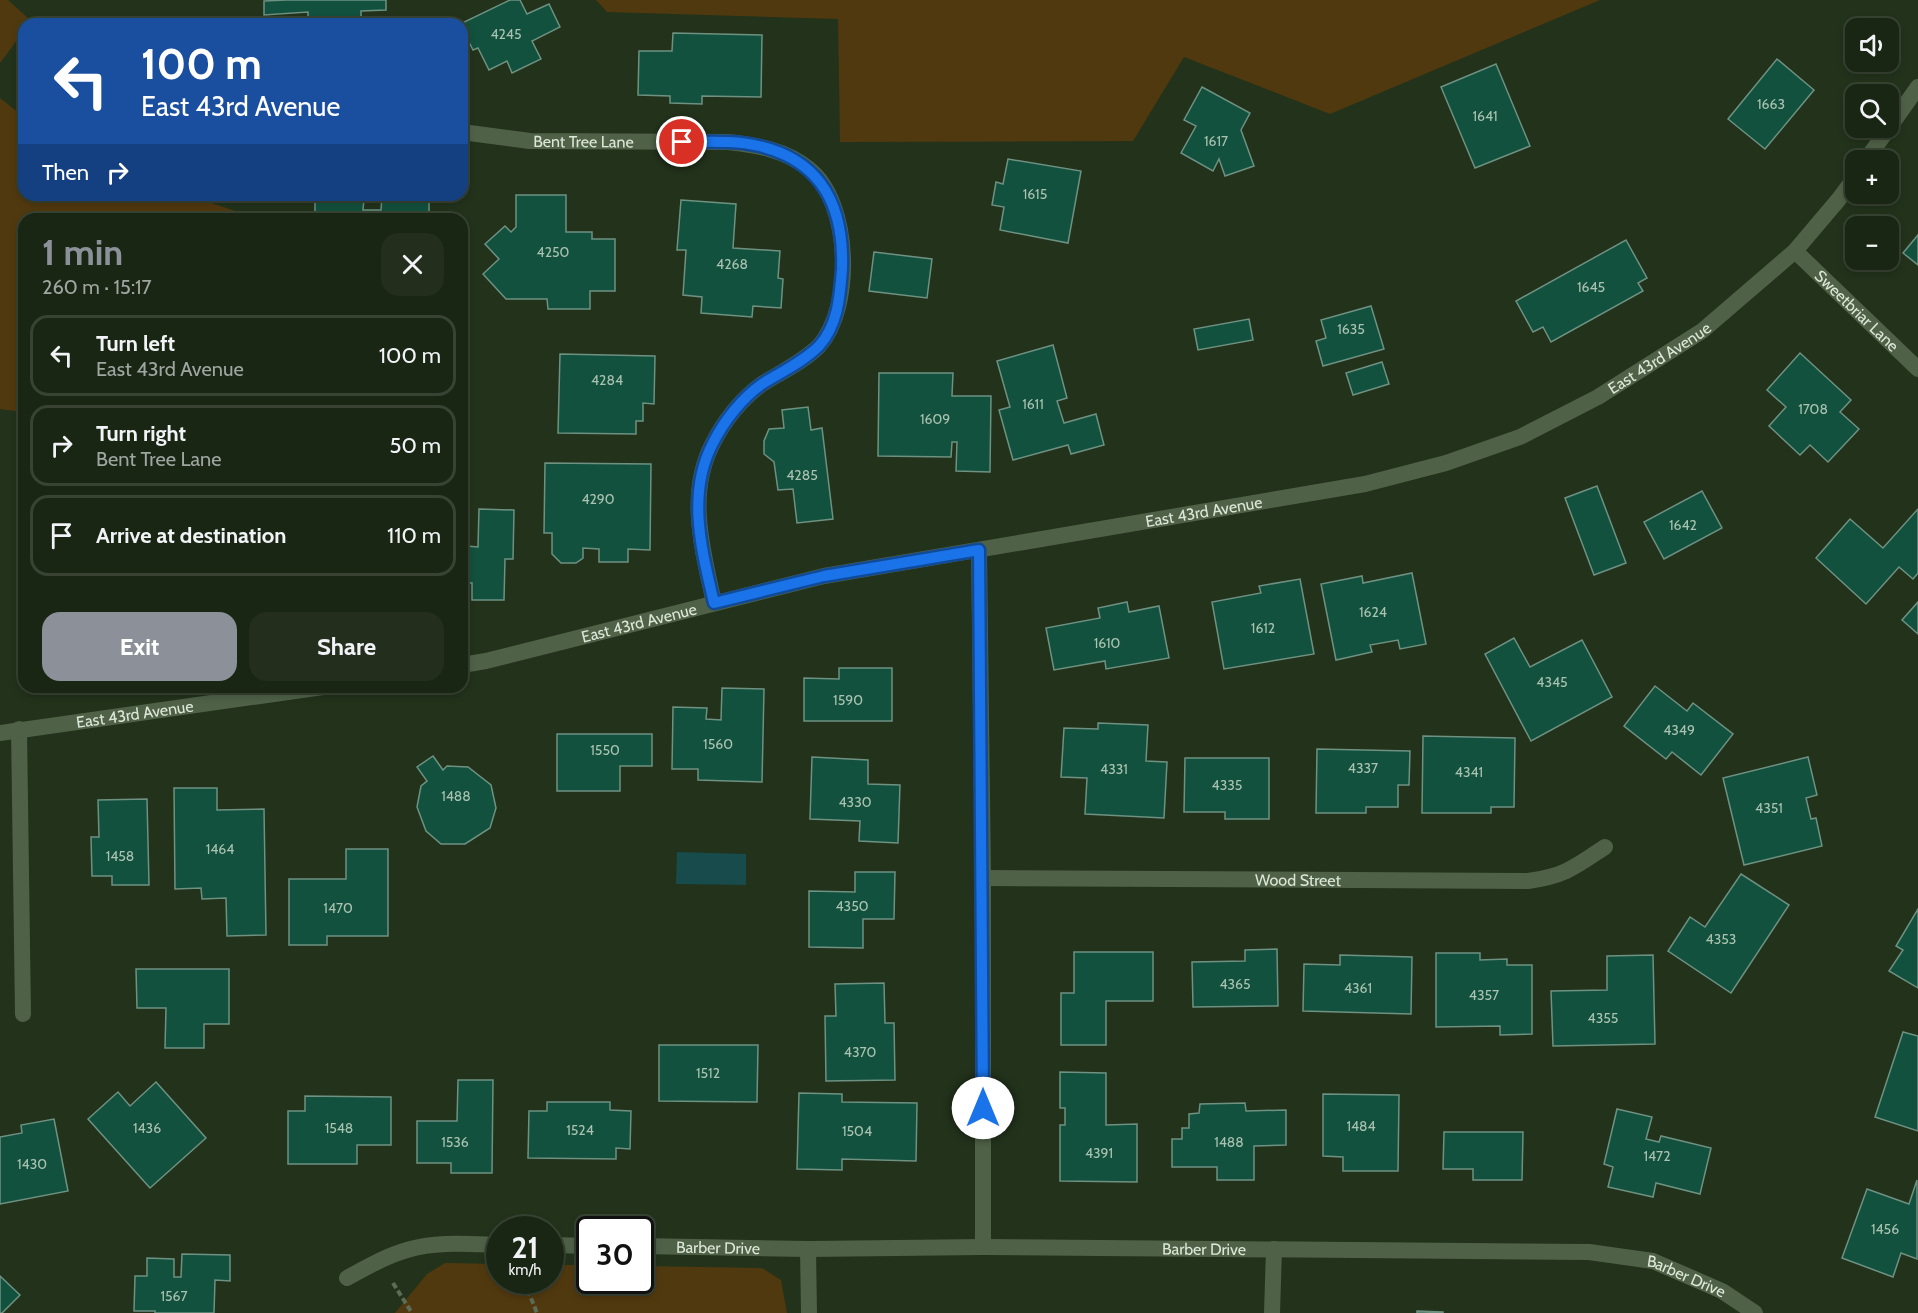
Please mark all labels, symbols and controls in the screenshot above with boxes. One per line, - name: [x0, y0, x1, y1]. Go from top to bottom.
- map controls: [1845, 18, 1899, 270]
- button: sound: [1845, 18, 1899, 72]
- house number: 4245: [490, 25, 522, 43]
- text: 100 m: [141, 38, 262, 90]
- icon: left: [42, 42, 120, 120]
- button: search: [1845, 84, 1899, 138]
- text: East 43rd Avenue: [141, 90, 340, 123]
- house number: 1663: [1757, 95, 1785, 113]
- house number: 1641: [1472, 107, 1498, 125]
- pin: [656, 116, 707, 167]
- icon: arrive: [665, 125, 698, 158]
- street label: Bent Tree Lane: [533, 132, 634, 152]
- house number: 1617: [1204, 132, 1228, 150]
- button: +: [1845, 150, 1899, 204]
- icon: right: [101, 156, 134, 189]
- text: Then: [42, 159, 89, 186]
- house number: 1615: [1023, 185, 1047, 203]
- button: −: [1845, 216, 1899, 270]
- text: 1 min: [42, 230, 123, 274]
- button: close: [381, 233, 444, 296]
- house number: 4250: [537, 243, 570, 261]
- house number: 4268: [716, 255, 748, 273]
- street label: Sweetbriar Lane: [1811, 266, 1903, 356]
- text: 260 m · 15:17: [42, 275, 152, 299]
- house number: 1645: [1577, 278, 1605, 296]
- street label: East 43rd Avenue: [1605, 319, 1715, 398]
- house number: 1635: [1337, 320, 1365, 338]
- text: Turn left: [96, 330, 175, 357]
- icon: left: [45, 339, 78, 372]
- text: 100 m: [379, 342, 441, 369]
- text: East 43rd Avenue: [96, 357, 244, 381]
- house number: 4284: [591, 371, 623, 389]
- house number: 1611: [1022, 395, 1044, 413]
- house number: 1708: [1798, 400, 1828, 418]
- house number: 1609: [920, 410, 950, 428]
- text: Turn right: [96, 420, 186, 447]
- icon: right: [45, 429, 78, 462]
- text: 50 m: [389, 432, 441, 459]
- text: Bent Tree Lane: [96, 447, 221, 471]
- house number: 4285: [786, 466, 818, 484]
- house number: 4290: [581, 490, 615, 508]
- street label: East 43rd Avenue: [1144, 493, 1264, 531]
- house number: 1642: [1669, 516, 1697, 534]
- icon: arrive: [45, 519, 78, 552]
- text: Arrive at destination: [96, 522, 286, 549]
- text: 110 m: [387, 522, 441, 549]
- street label: East 43rd Avenue: [579, 599, 699, 647]
- house number: 1624: [1359, 603, 1387, 621]
- button: Exit: [42, 612, 237, 681]
- button: Share: [249, 612, 444, 681]
- house number: 1612: [1251, 619, 1275, 637]
- house number: 1610: [1094, 634, 1121, 652]
- house number: 4345: [1536, 673, 1568, 691]
- house number: 1590: [833, 691, 863, 709]
- street label: East 43rd Avenue: [75, 697, 195, 732]
- house number: 4349: [1663, 721, 1695, 739]
- house number: 1560: [703, 735, 733, 753]
- house number: 1550: [590, 741, 620, 759]
- house number: 4337: [1348, 759, 1378, 777]
- house number: 4331: [1100, 760, 1128, 778]
- house number: 4341: [1455, 763, 1483, 781]
- house number: 4335: [1212, 776, 1242, 794]
- house number: 1488: [441, 787, 471, 805]
- house number: 4330: [838, 793, 872, 811]
- house number: 4351: [1755, 799, 1783, 817]
- house number: 1464: [206, 840, 234, 858]
- house number: 1458: [106, 847, 134, 865]
- street label: Wood Street: [1255, 870, 1342, 890]
- house number: 4350: [835, 897, 869, 915]
- house number: 1470: [323, 899, 353, 917]
- house number: 4353: [1706, 930, 1736, 948]
- house number: 4365: [1219, 975, 1251, 993]
- house number: 4361: [1344, 979, 1372, 997]
- house number: 4357: [1469, 986, 1499, 1004]
- house number: 4355: [1588, 1009, 1618, 1027]
- house number: 4370: [844, 1043, 876, 1061]
- house number: 1512: [696, 1064, 720, 1082]
- position arrow: [951, 1076, 1015, 1140]
- house number: 1484: [1346, 1117, 1376, 1135]
- house number: 1436: [133, 1119, 161, 1137]
- house number: 1548: [325, 1119, 353, 1137]
- house number: 1524: [566, 1121, 594, 1139]
- house number: 1504: [842, 1122, 872, 1140]
- house number: 1536: [441, 1133, 469, 1151]
- house number: 1488: [1214, 1133, 1244, 1151]
- house number: 4391: [1085, 1144, 1113, 1162]
- house number: 1472: [1643, 1147, 1671, 1165]
- house number: 1430: [17, 1155, 47, 1173]
- speed limit sign: 30: [576, 1216, 654, 1294]
- house number: 1456: [1871, 1220, 1899, 1238]
- text: 21: [512, 1229, 538, 1266]
- street label: Barber Drive: [676, 1238, 760, 1258]
- street label: Barber Drive: [1162, 1239, 1246, 1259]
- street label: Barber Drive: [1646, 1251, 1728, 1301]
- text: km/h: [509, 1261, 541, 1279]
- house number: 1567: [160, 1287, 188, 1305]

